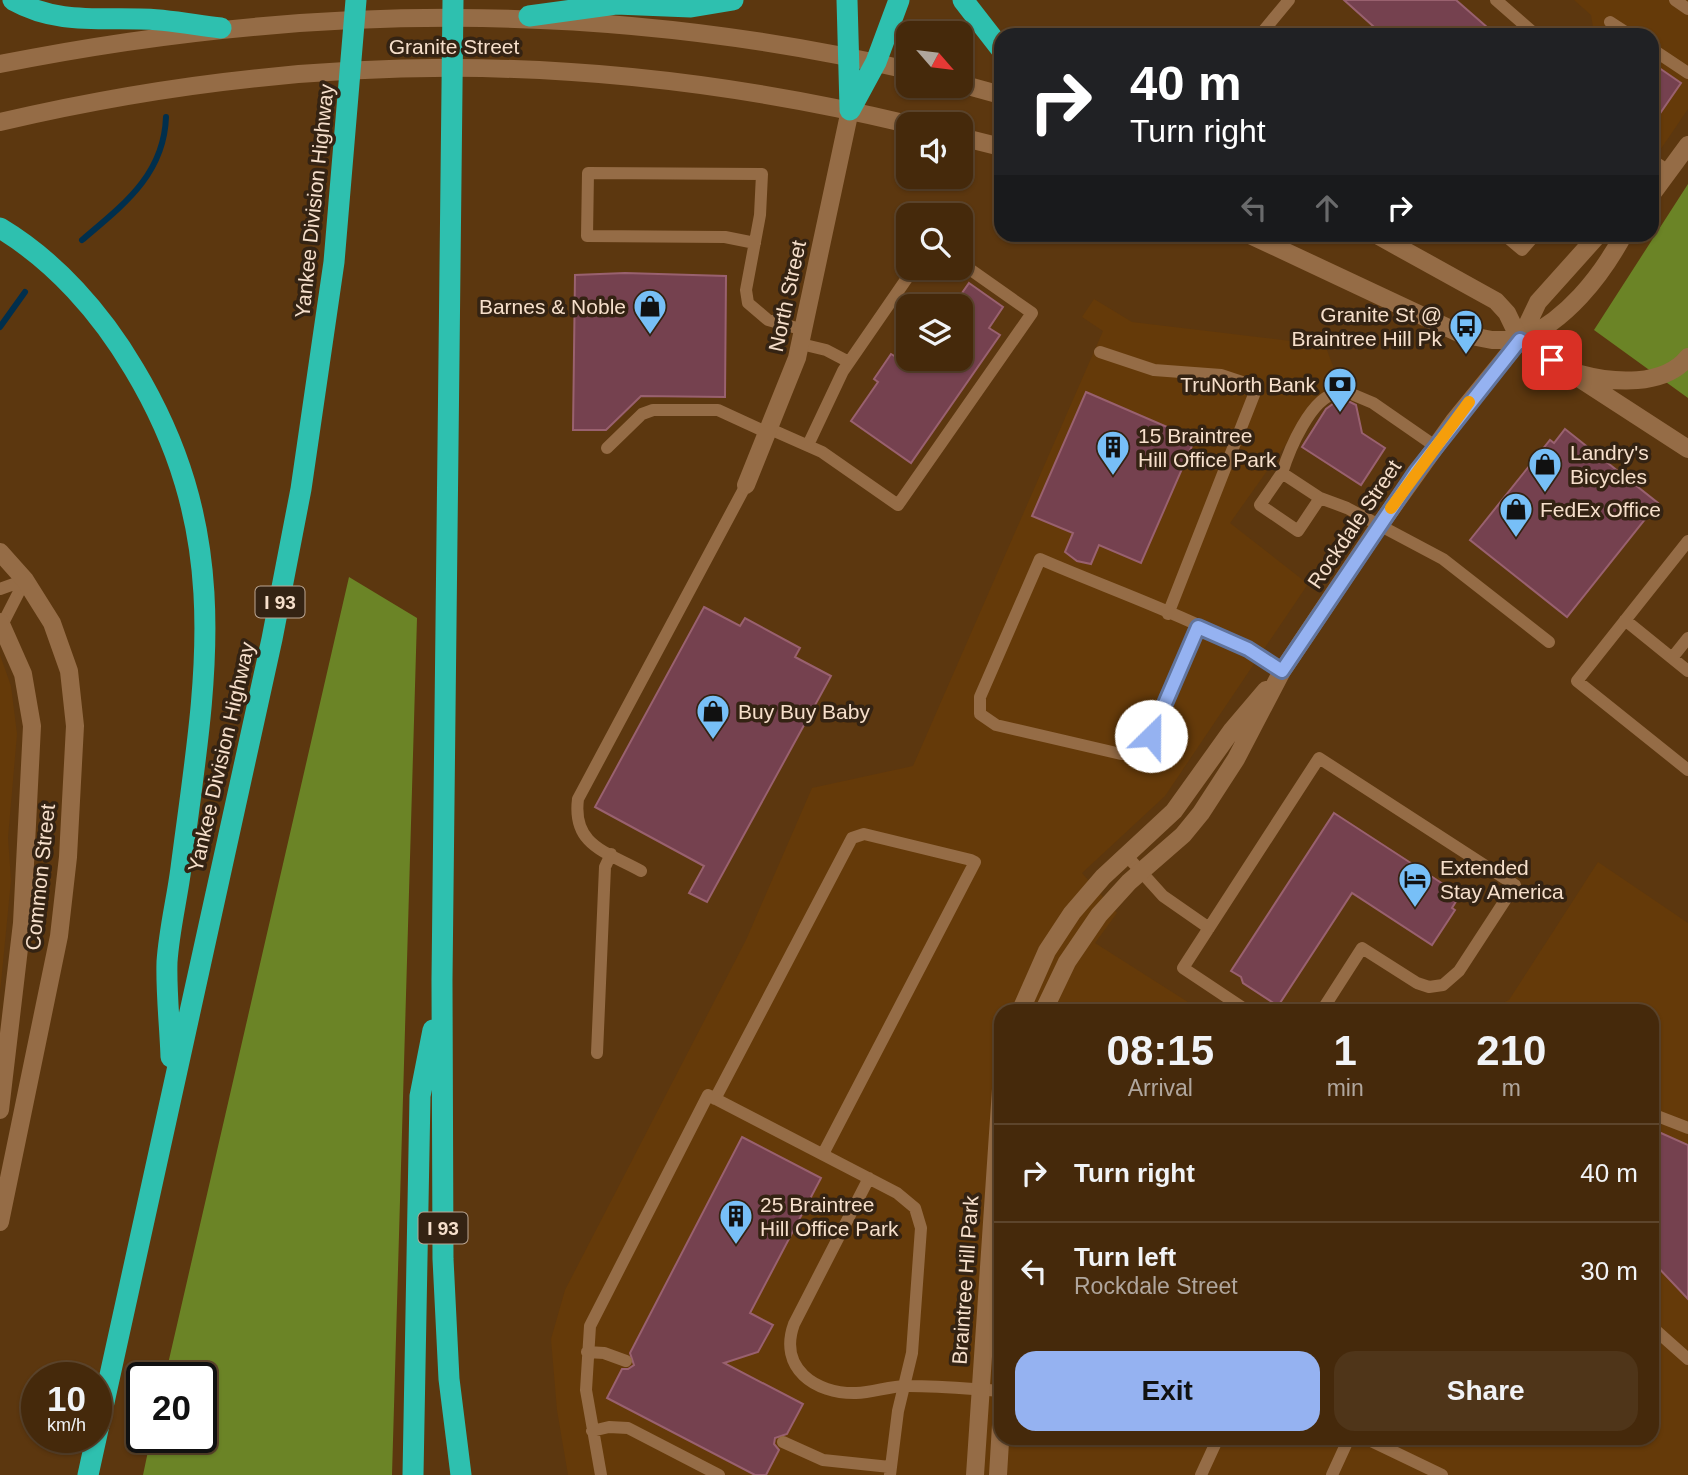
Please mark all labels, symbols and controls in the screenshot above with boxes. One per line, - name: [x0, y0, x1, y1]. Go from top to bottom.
- north arrow: [896, 21, 973, 98]
- map controls: [896, 21, 973, 371]
- street label: Granite Street: [389, 35, 520, 58]
- icon: right: [1015, 56, 1106, 147]
- text: 40 m: [1130, 56, 1242, 110]
- street label: Yankee Division Highway: [290, 82, 338, 319]
- button: sound: [896, 112, 973, 189]
- text: Turn right: [1130, 113, 1266, 149]
- icon: left: [1235, 189, 1273, 227]
- icon: ahead: [1308, 189, 1346, 227]
- icon: right: [1381, 189, 1419, 227]
- button: search: [896, 203, 973, 280]
- street label: North Street: [764, 238, 810, 354]
- shop icon: Barnes & Noble: [631, 287, 669, 336]
- button: layers: [896, 294, 973, 371]
- place label: Barnes & Noble: [479, 295, 626, 318]
- place label: Granite St @ Braintree Hill Pk: [1291, 303, 1442, 350]
- bus stop icon: Granite St @ Braintree Hill Pk: [1447, 307, 1485, 356]
- pin: [1522, 330, 1582, 390]
- icon: arrive: [1533, 341, 1571, 379]
- bank icon: TruNorth Bank: [1321, 365, 1359, 414]
- place label: TruNorth Bank: [1180, 373, 1316, 396]
- place label: 15 Braintree Hill Office Park: [1138, 424, 1277, 471]
- building icon: 15 Braintree Hill Office Park: [1094, 428, 1132, 477]
- place label: Landry's Bicycles: [1570, 441, 1649, 488]
- shop icon: Landry's Bicycles: [1526, 445, 1564, 494]
- street label: Rockdale Street: [1303, 456, 1405, 592]
- shop icon: FedEx Office: [1497, 490, 1535, 539]
- place label: FedEx Office: [1540, 498, 1661, 521]
- road number: I 93: [256, 586, 304, 618]
- street label: Yankee Division Highway: [183, 639, 259, 874]
- shop icon: Buy Buy Baby: [694, 692, 732, 741]
- position arrow: [1114, 699, 1188, 773]
- place label: Buy Buy Baby: [738, 700, 870, 723]
- street label: Common Street: [21, 803, 59, 951]
- place label: Extended Stay America: [1440, 856, 1564, 903]
- hotel icon: Extended Stay America: [1396, 860, 1434, 909]
- text: 08:15: [1107, 1027, 1214, 1074]
- text: 1: [1333, 1027, 1357, 1074]
- text: 210: [1476, 1027, 1546, 1074]
- text: Arrival: [1128, 1075, 1193, 1101]
- text: min: [1327, 1075, 1364, 1101]
- text: m: [1502, 1075, 1521, 1101]
- icon: right: [1015, 1154, 1053, 1192]
- text: Turn right: [1074, 1158, 1195, 1188]
- text: 40 m: [1580, 1158, 1638, 1188]
- place label: 25 Braintree Hill Office Park: [760, 1193, 899, 1240]
- street label: Braintree Hill Park: [948, 1194, 982, 1365]
- building icon: 25 Braintree Hill Office Park: [717, 1197, 755, 1246]
- road number: I 93: [418, 1212, 467, 1244]
- text: Turn left: [1074, 1242, 1176, 1272]
- icon: left: [1015, 1252, 1053, 1290]
- text: 30 m: [1580, 1256, 1638, 1286]
- text: Rockdale Street: [1074, 1273, 1238, 1299]
- button: Exit: [1015, 1351, 1320, 1431]
- button: Share: [1334, 1351, 1638, 1431]
- speed limit sign: 20: [126, 1362, 217, 1453]
- text: 10: [47, 1379, 86, 1418]
- text: km/h: [47, 1415, 86, 1435]

